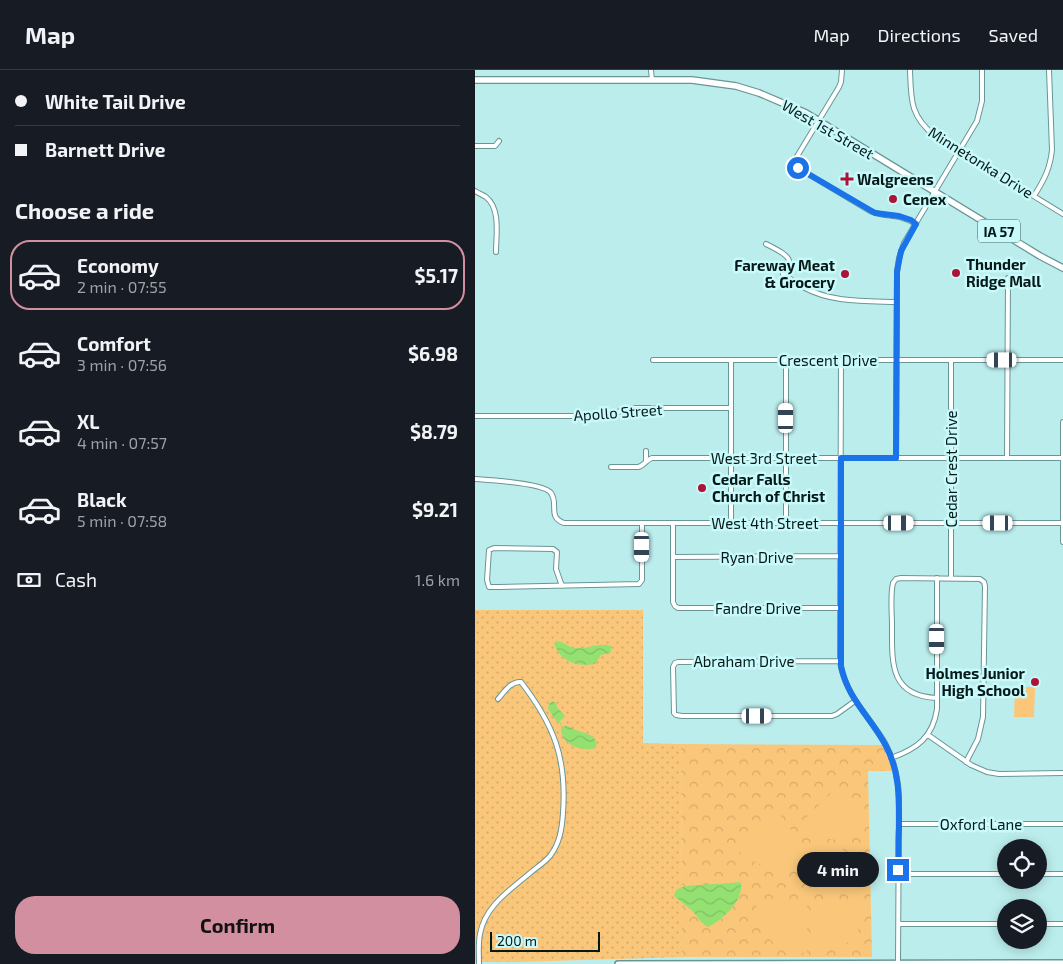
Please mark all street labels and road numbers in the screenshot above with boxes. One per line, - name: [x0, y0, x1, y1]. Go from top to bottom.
- street label: West 1st Street: [779, 95, 877, 163]
- street label: Minnetonka Drive: [925, 123, 1037, 201]
- road number: IA 57: [978, 220, 1020, 242]
- street label: Crescent Drive: [779, 351, 877, 369]
- street label: Apollo Street: [573, 400, 663, 424]
- street label: Cedar Crest Drive: [942, 410, 960, 528]
- street label: West 3rd Street: [711, 449, 818, 467]
- street label: West 4th Street: [711, 514, 819, 532]
- street label: Ryan Drive: [720, 548, 794, 566]
- street label: Fandre Drive: [715, 599, 801, 617]
- street label: Abraham Drive: [693, 652, 795, 670]
- street label: Oxford Lane: [940, 815, 1022, 833]

